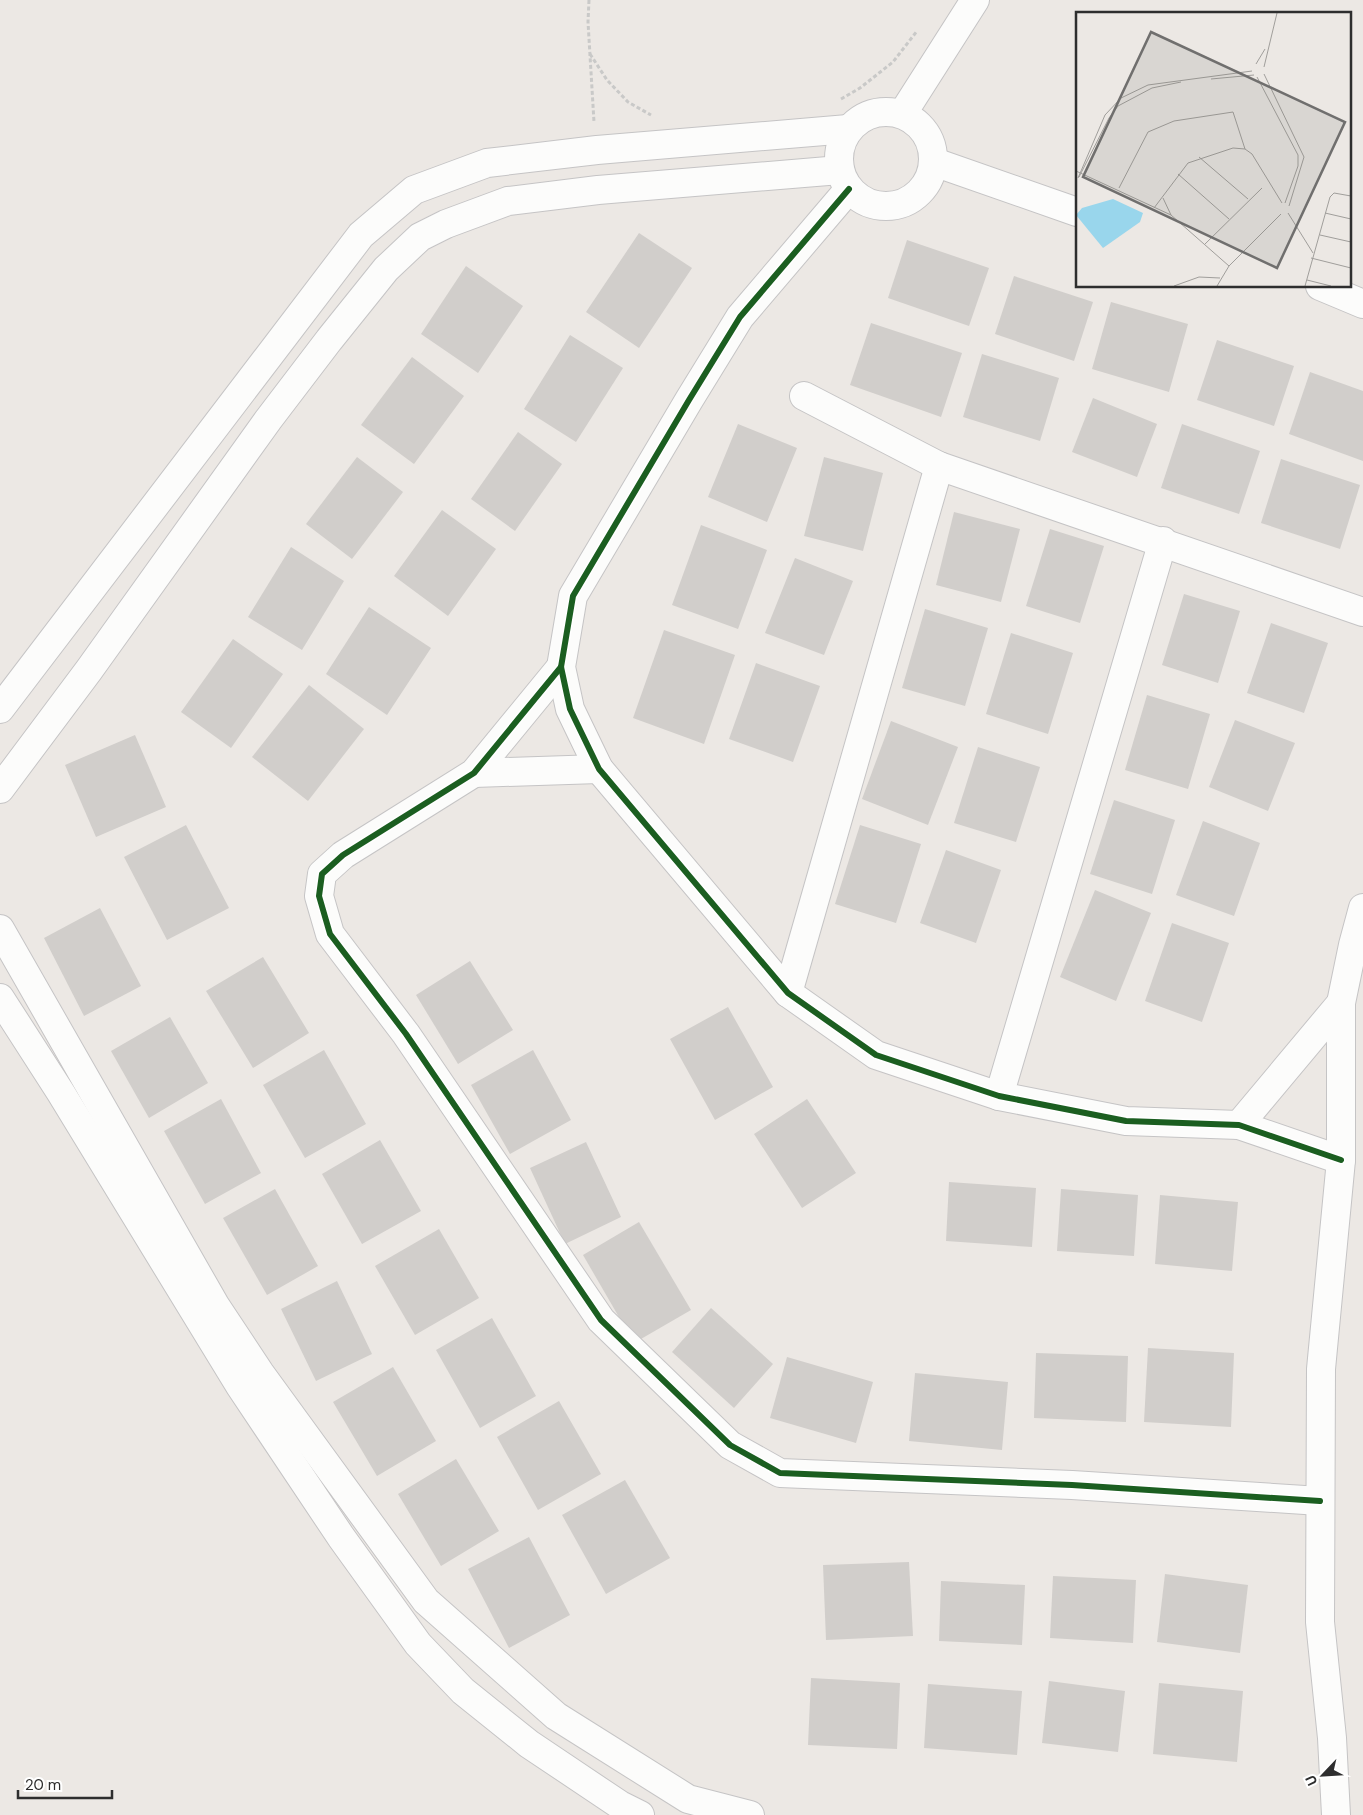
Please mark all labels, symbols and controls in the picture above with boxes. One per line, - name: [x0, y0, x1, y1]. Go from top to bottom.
- inset map: [1076, 12, 1350, 288]
- north arrow: [1298, 1750, 1348, 1800]
- scale bar: [18, 1768, 111, 1800]
- text: U: [1301, 1772, 1321, 1789]
- text: 20 m: [25, 1775, 61, 1795]

